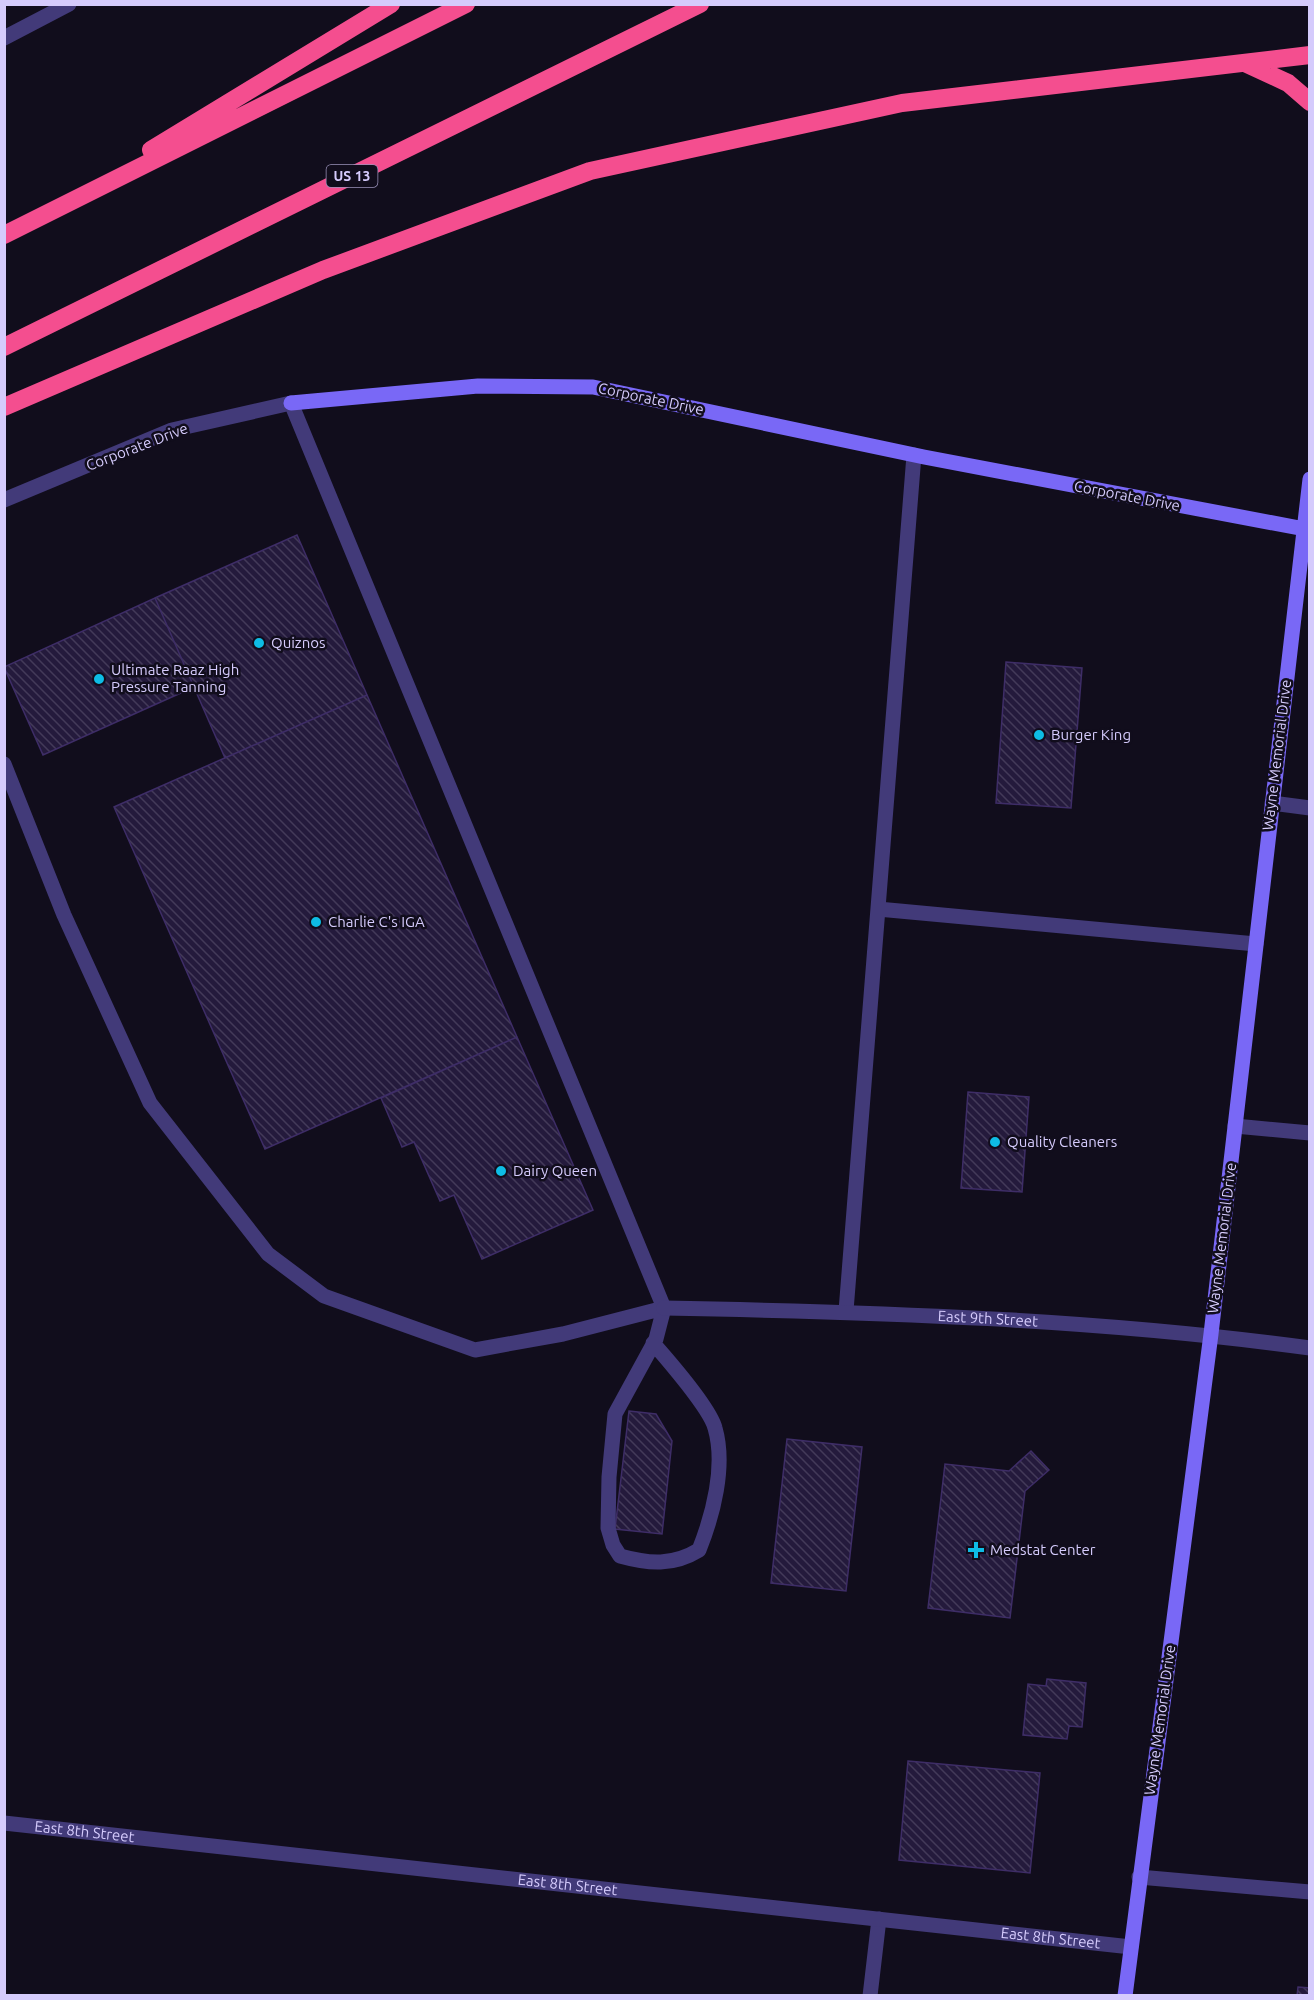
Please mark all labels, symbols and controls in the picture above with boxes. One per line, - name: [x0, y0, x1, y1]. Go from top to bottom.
- road number: US 13: [326, 165, 378, 187]
- street label: Corporate Drive: [597, 379, 706, 418]
- street label: Corporate Drive: [84, 419, 190, 474]
- street label: Corporate Drive: [1073, 477, 1182, 514]
- place label: Quiznos: [271, 634, 326, 651]
- marker: Quiznos: [252, 636, 266, 650]
- place label: Ultimate Raaz High Pressure Tanning: [111, 661, 239, 695]
- marker: Ultimate Raaz High Pressure Tanning: [92, 672, 106, 686]
- street label: Wayne Memorial Drive: [1259, 679, 1294, 831]
- place label: Burger King: [1051, 726, 1131, 743]
- marker: Burger King: [1032, 728, 1046, 742]
- place label: Charlie C's IGA: [328, 913, 425, 930]
- marker: Charlie C's IGA: [309, 915, 323, 929]
- place label: Quality Cleaners: [1007, 1133, 1117, 1150]
- marker: Quality Cleaners: [988, 1135, 1002, 1149]
- place label: Dairy Queen: [513, 1162, 597, 1179]
- street label: Wayne Memorial Drive: [1204, 1162, 1239, 1314]
- marker: Dairy Queen: [494, 1164, 508, 1178]
- street label: East 9th Street: [937, 1307, 1039, 1330]
- marker: Medstat Center: [967, 1541, 985, 1559]
- place label: Medstat Center: [990, 1541, 1096, 1558]
- street label: Wayne Memorial Drive: [1141, 1644, 1178, 1796]
- street label: East 8th Street: [34, 1817, 135, 1845]
- street label: East 8th Street: [517, 1871, 619, 1898]
- street label: East 8th Street: [1000, 1924, 1102, 1952]

